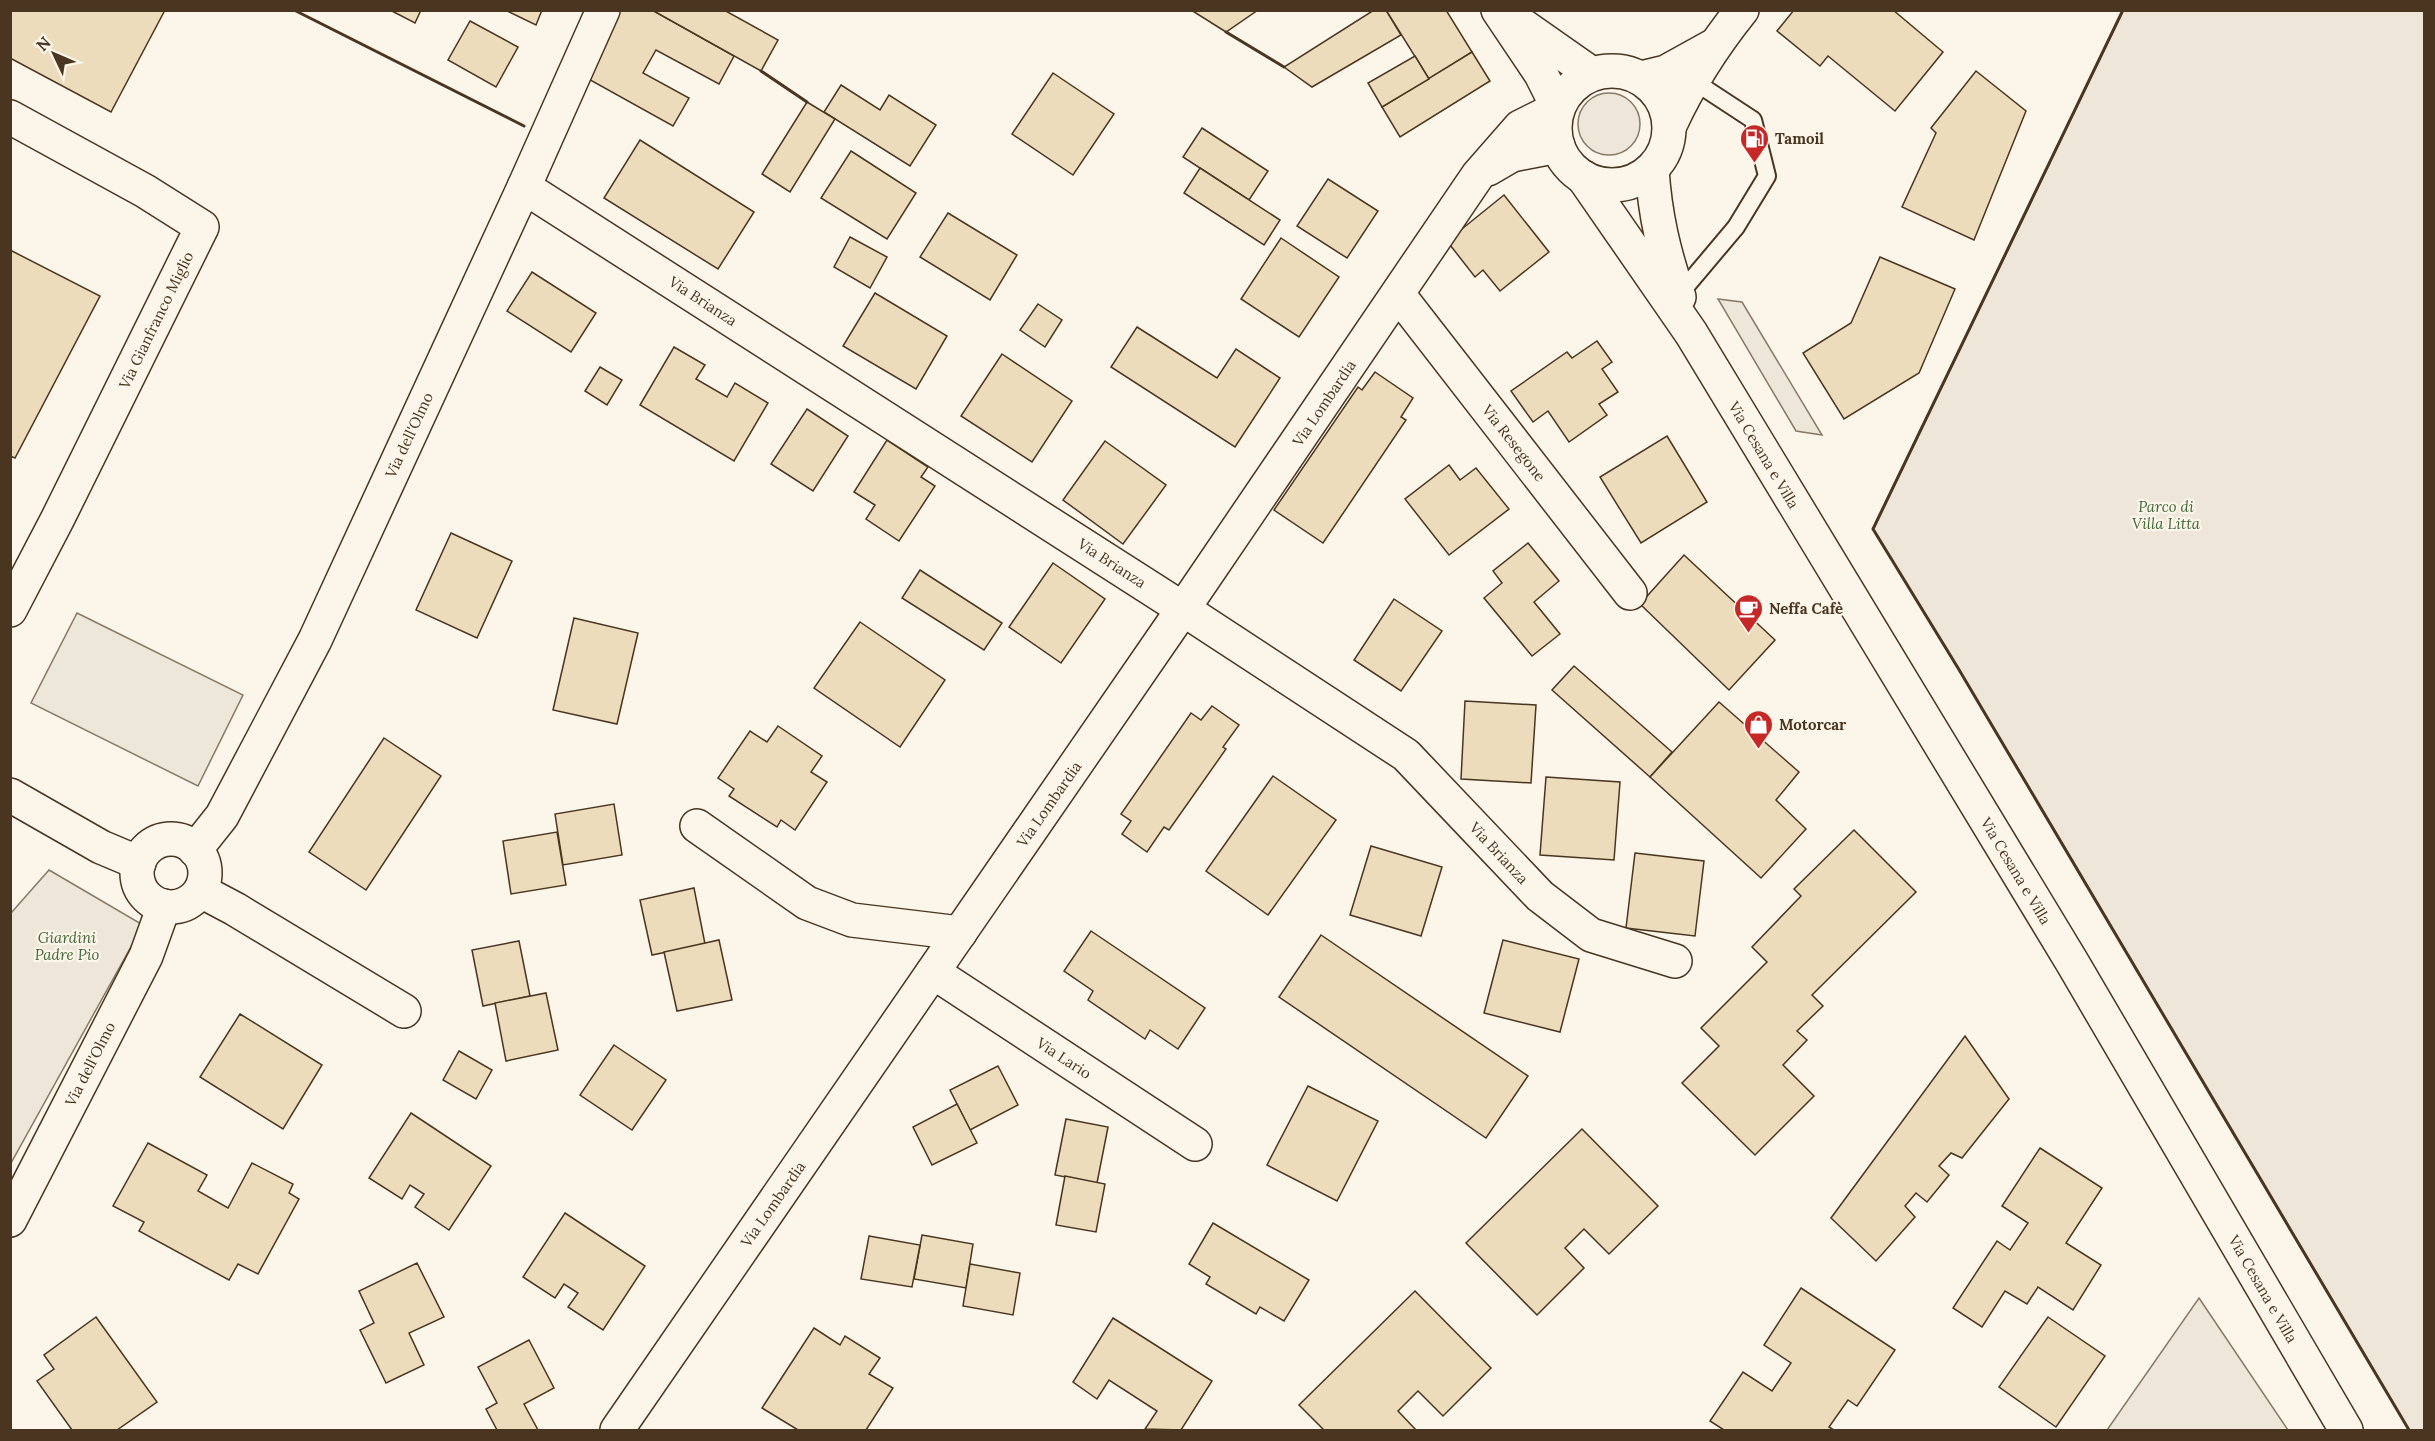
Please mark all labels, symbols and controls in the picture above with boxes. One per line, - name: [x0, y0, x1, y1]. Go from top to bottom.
- north arrow: [24, 24, 84, 84]
- text: N: [32, 32, 55, 55]
- fuel station icon: Tamoil: [1738, 122, 1770, 164]
- place label: Tamoil: [1775, 129, 1824, 148]
- street label: Via Gianfranco Miglio: [114, 248, 198, 393]
- street label: Via Brianza: [664, 271, 741, 330]
- street label: Via Lombardia: [1288, 356, 1360, 451]
- street label: Via dell'Olmo: [381, 389, 437, 482]
- street label: Via Cesana e Villa: [1724, 397, 1804, 512]
- street label: Via Resegone: [1478, 400, 1550, 485]
- park label: Parco di Villa Litta: [2132, 497, 2201, 533]
- street label: Via Brianza: [1073, 533, 1150, 592]
- cafe icon: Neffa Cafè: [1732, 592, 1764, 634]
- place label: Neffa Cafè: [1769, 599, 1843, 618]
- shop icon: Motorcar: [1742, 708, 1774, 750]
- place label: Motorcar: [1779, 715, 1847, 734]
- street label: Via Lombardia: [1012, 757, 1086, 851]
- street label: Via Cesana e Villa: [1976, 813, 2056, 928]
- street label: Via Brianza: [1465, 817, 1533, 888]
- park label: Giardini Padre Pio: [35, 928, 99, 964]
- street label: Via dell'Olmo: [60, 1018, 119, 1110]
- street label: Via Lario: [1032, 1033, 1095, 1083]
- street label: Via Lombardia: [736, 1157, 810, 1251]
- street label: Via Cesana e Villa: [2224, 1231, 2302, 1347]

